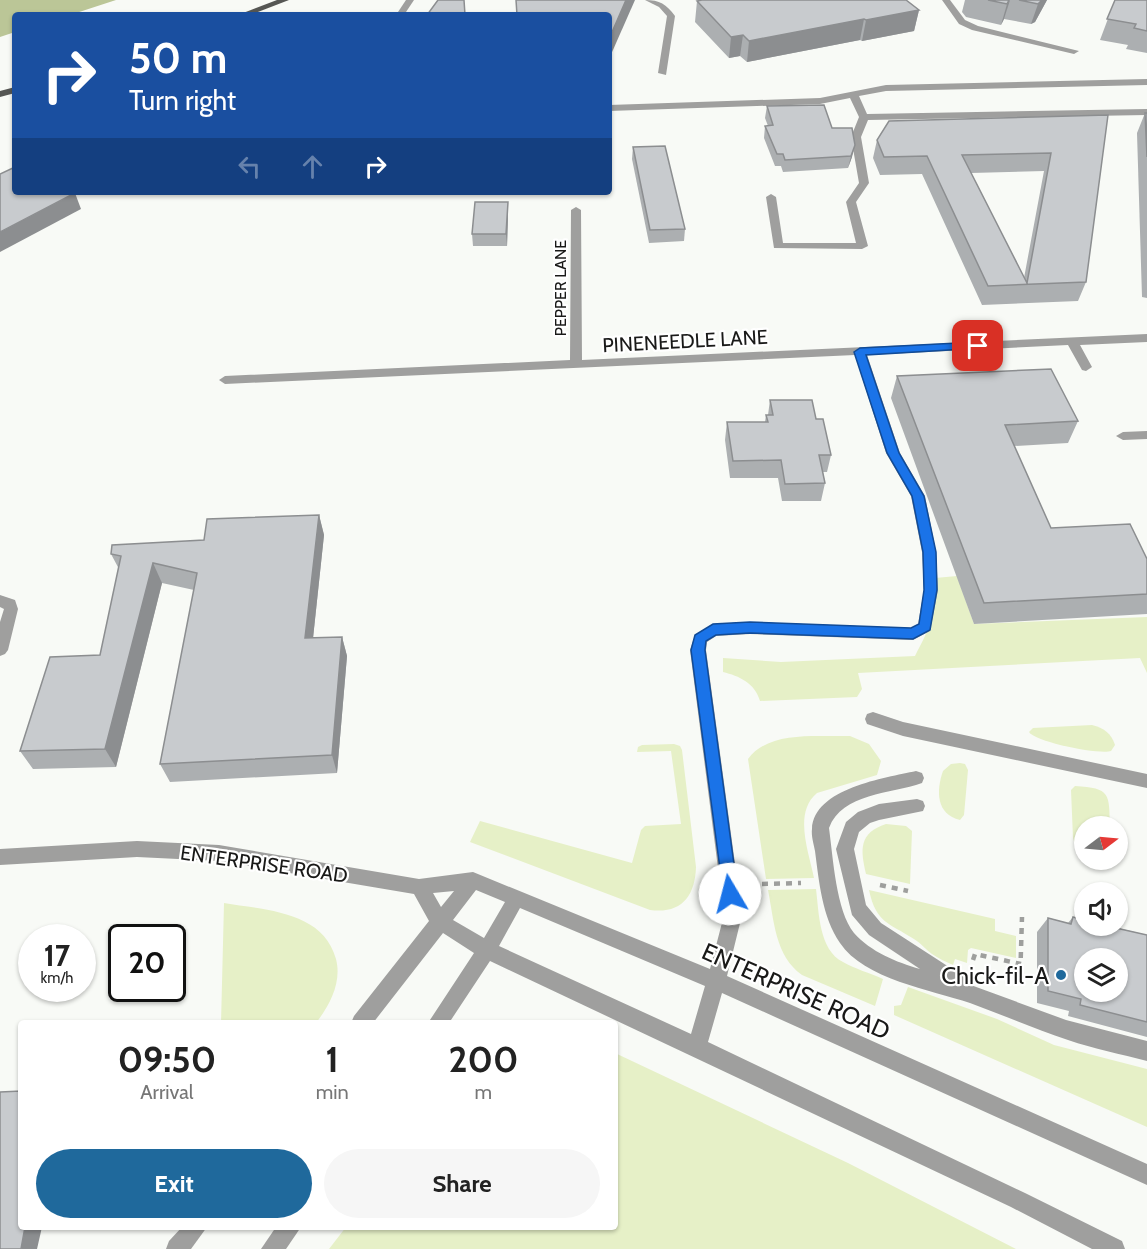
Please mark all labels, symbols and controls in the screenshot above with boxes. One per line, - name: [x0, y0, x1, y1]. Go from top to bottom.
- text: 50 m: [129, 32, 227, 84]
- icon: right: [30, 36, 108, 114]
- text: Turn right: [129, 84, 236, 117]
- icon: left: [233, 150, 266, 183]
- icon: ahead: [296, 150, 329, 183]
- icon: right: [359, 150, 392, 183]
- street label: PEPPER LANE: [551, 240, 570, 336]
- pin: [952, 320, 1003, 371]
- street label: PINENEEDLE LANE: [602, 325, 768, 357]
- icon: arrive: [961, 329, 994, 362]
- north arrow: [1074, 816, 1128, 870]
- map controls: [1074, 816, 1128, 1002]
- street label: ENTERPRISE ROAD: [179, 840, 349, 888]
- position arrow: [698, 862, 762, 926]
- button: sound: [1074, 882, 1128, 936]
- speed limit sign: 20: [108, 924, 186, 1002]
- text: 17: [44, 937, 70, 974]
- street label: ENTERPRISE ROAD: [698, 937, 894, 1045]
- button: layers: [1074, 948, 1128, 1002]
- place label: Chick-fil-A: [941, 961, 1049, 990]
- marker: Chick-fil-A: [1054, 968, 1068, 982]
- text: km/h: [41, 969, 73, 987]
- text: 09:50: [118, 1037, 216, 1081]
- text: 1: [326, 1037, 339, 1081]
- text: 200: [448, 1037, 518, 1081]
- text: Arrival: [140, 1080, 194, 1104]
- text: min: [316, 1080, 349, 1104]
- text: m: [475, 1080, 492, 1104]
- button: Exit: [36, 1149, 312, 1218]
- button: Share: [324, 1149, 600, 1218]

